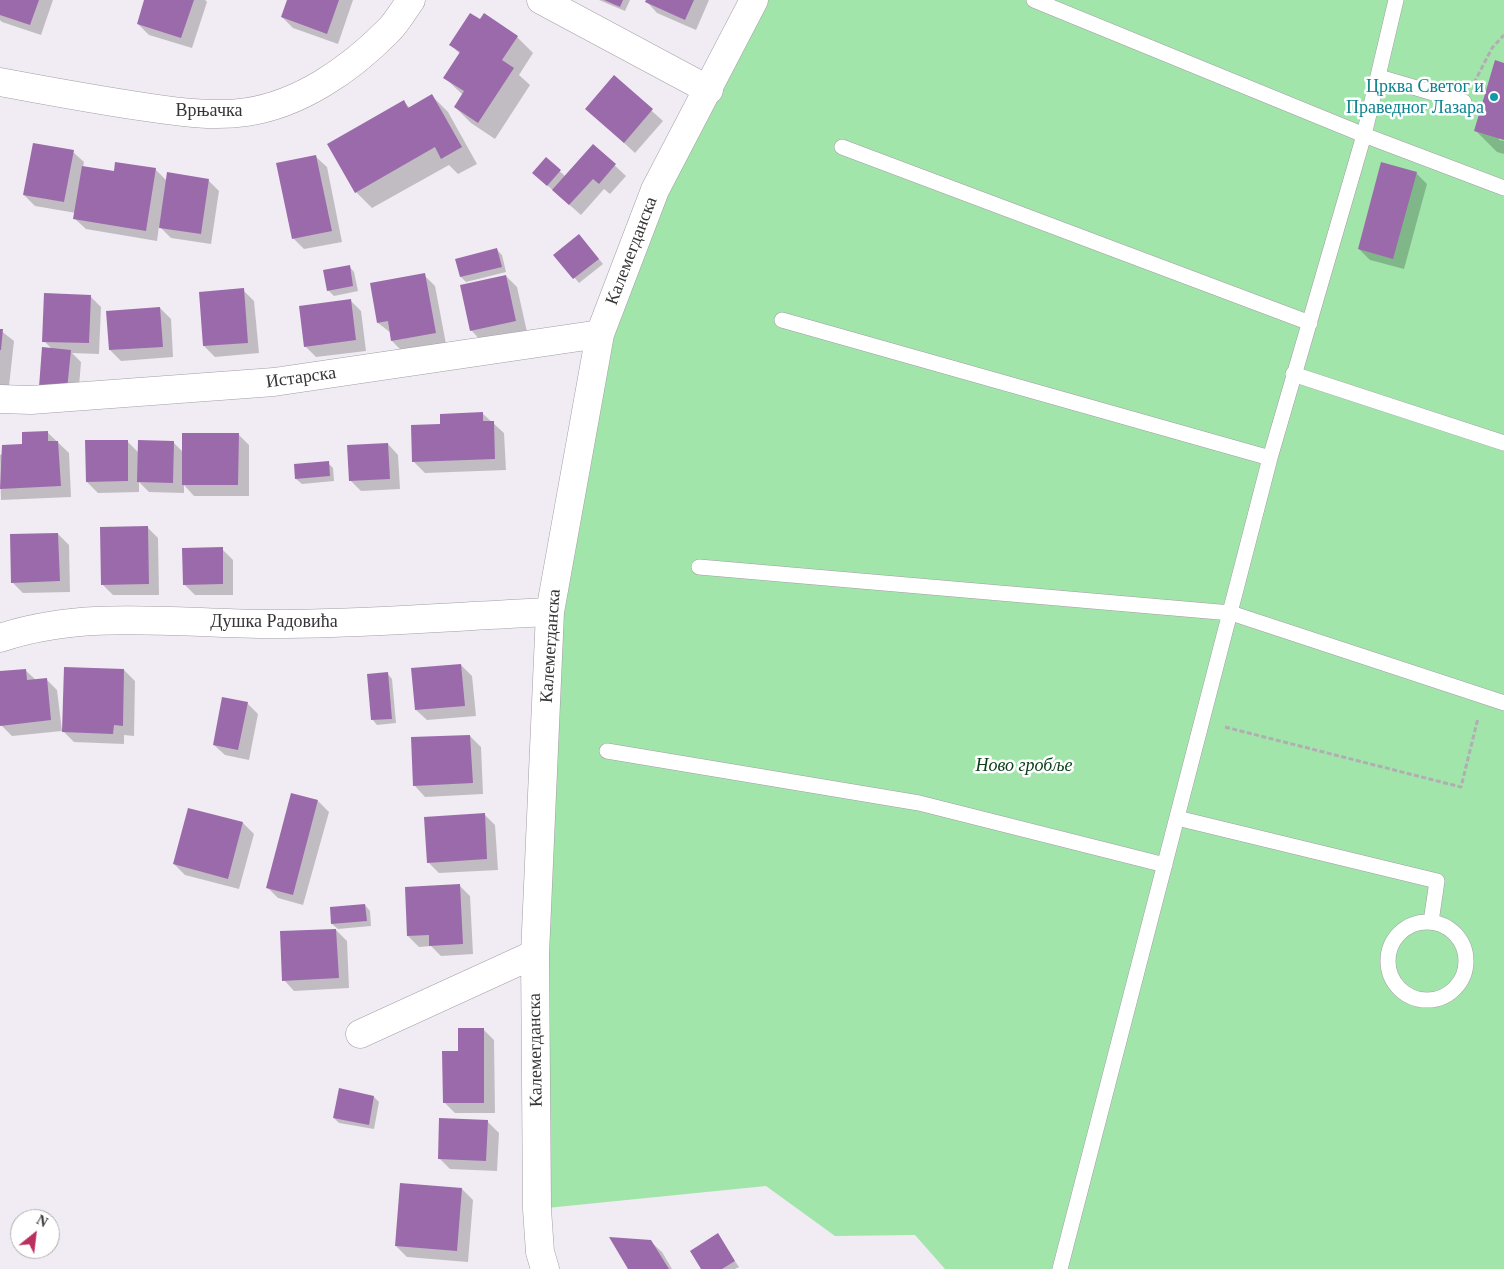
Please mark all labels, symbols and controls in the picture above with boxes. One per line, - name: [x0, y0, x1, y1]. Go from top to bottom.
- place label: Црква Светог и Праведног Лазара: [1346, 76, 1484, 118]
- marker: Црква Светог и Праведног Лазара: [1488, 91, 1500, 103]
- street label: Врњачка: [176, 100, 242, 122]
- street label: Калемегданска: [601, 194, 663, 308]
- street label: Истарска: [265, 362, 337, 394]
- street label: Калемегданска: [536, 588, 566, 704]
- street label: Душка Радовића: [210, 611, 338, 633]
- park label: Ново гробље: [975, 755, 1073, 777]
- street label: Калемегданска: [524, 993, 548, 1107]
- north arrow: [10, 1209, 60, 1259]
- text: N: [34, 1212, 50, 1230]

